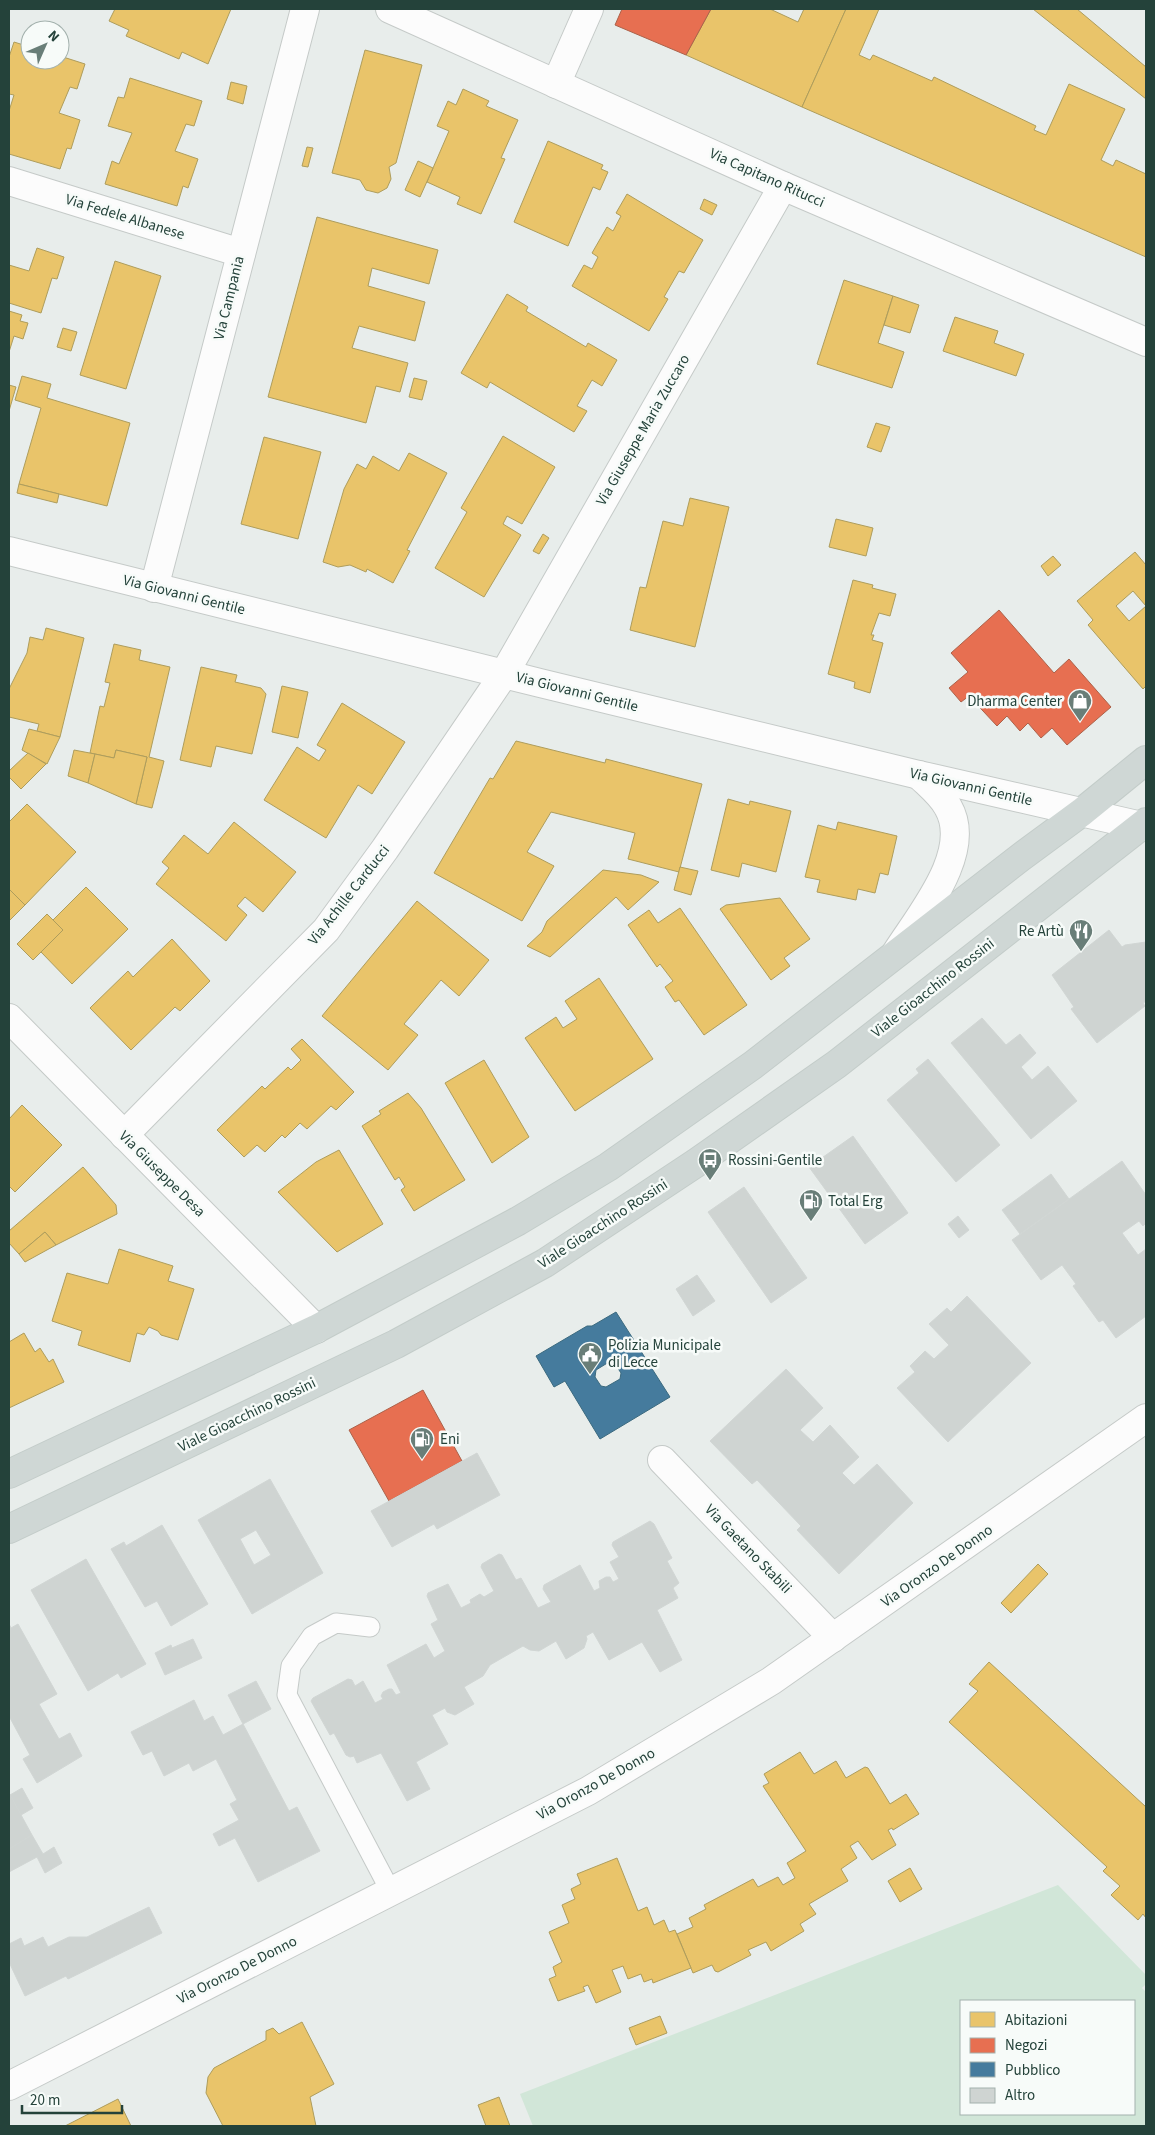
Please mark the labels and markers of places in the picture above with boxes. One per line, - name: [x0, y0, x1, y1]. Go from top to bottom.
- shop icon: Dharma Center: [1067, 688, 1093, 722]
- place label: Dharma Center: [967, 691, 1063, 712]
- restaurant icon: Re Artù: [1068, 918, 1094, 952]
- place label: Re Artù: [1019, 921, 1064, 942]
- bus stop icon: Rossini-Gentile: [697, 1147, 723, 1181]
- place label: Rossini-Gentile: [728, 1150, 822, 1171]
- fuel station icon: Total Erg: [798, 1188, 824, 1222]
- place label: Total Erg: [828, 1191, 883, 1212]
- place label: Polizia Municipale di Lecce: [608, 1335, 721, 1373]
- public building icon: Polizia Municipale di Lecce: [577, 1341, 603, 1375]
- fuel station icon: Eni: [409, 1426, 435, 1460]
- place label: Eni: [440, 1429, 460, 1450]

